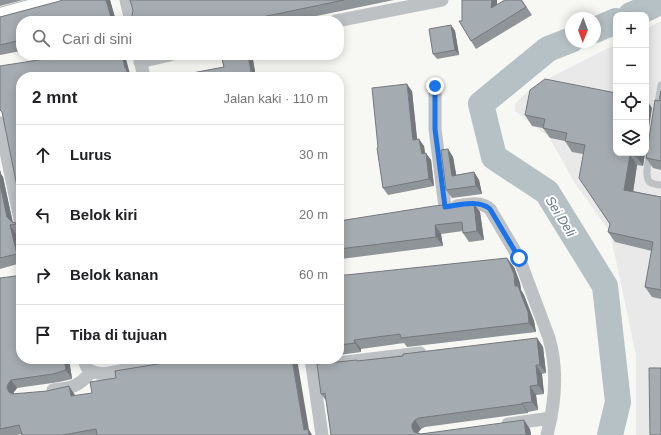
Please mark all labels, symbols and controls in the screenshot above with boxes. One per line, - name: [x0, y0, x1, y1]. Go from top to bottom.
- north arrow: [565, 12, 601, 48]
- map controls: [613, 12, 649, 156]
- button: +: [613, 12, 649, 48]
- search box: [16, 16, 344, 60]
- icon: search: [30, 27, 52, 49]
- text: Cari di sini: [62, 30, 132, 47]
- button: −: [613, 48, 649, 84]
- route end: [426, 77, 444, 95]
- button: locate: [613, 84, 649, 120]
- text: 2 mnt: [32, 88, 77, 107]
- text: Jalan kaki · 110 m: [223, 91, 328, 106]
- button: layers: [613, 120, 649, 156]
- icon: ahead: [32, 144, 54, 166]
- text: Lurus: [70, 146, 112, 163]
- text: 30 m: [299, 147, 328, 162]
- water label: Sei Deli: [542, 193, 579, 240]
- icon: left: [32, 204, 54, 226]
- text: Belok kiri: [70, 206, 138, 223]
- text: 20 m: [299, 207, 328, 222]
- route start: [510, 249, 528, 267]
- icon: right: [32, 264, 54, 286]
- text: Belok kanan: [70, 266, 158, 283]
- text: 60 m: [299, 267, 328, 282]
- icon: arrive: [32, 324, 54, 346]
- text: Tiba di tujuan: [70, 326, 167, 343]

